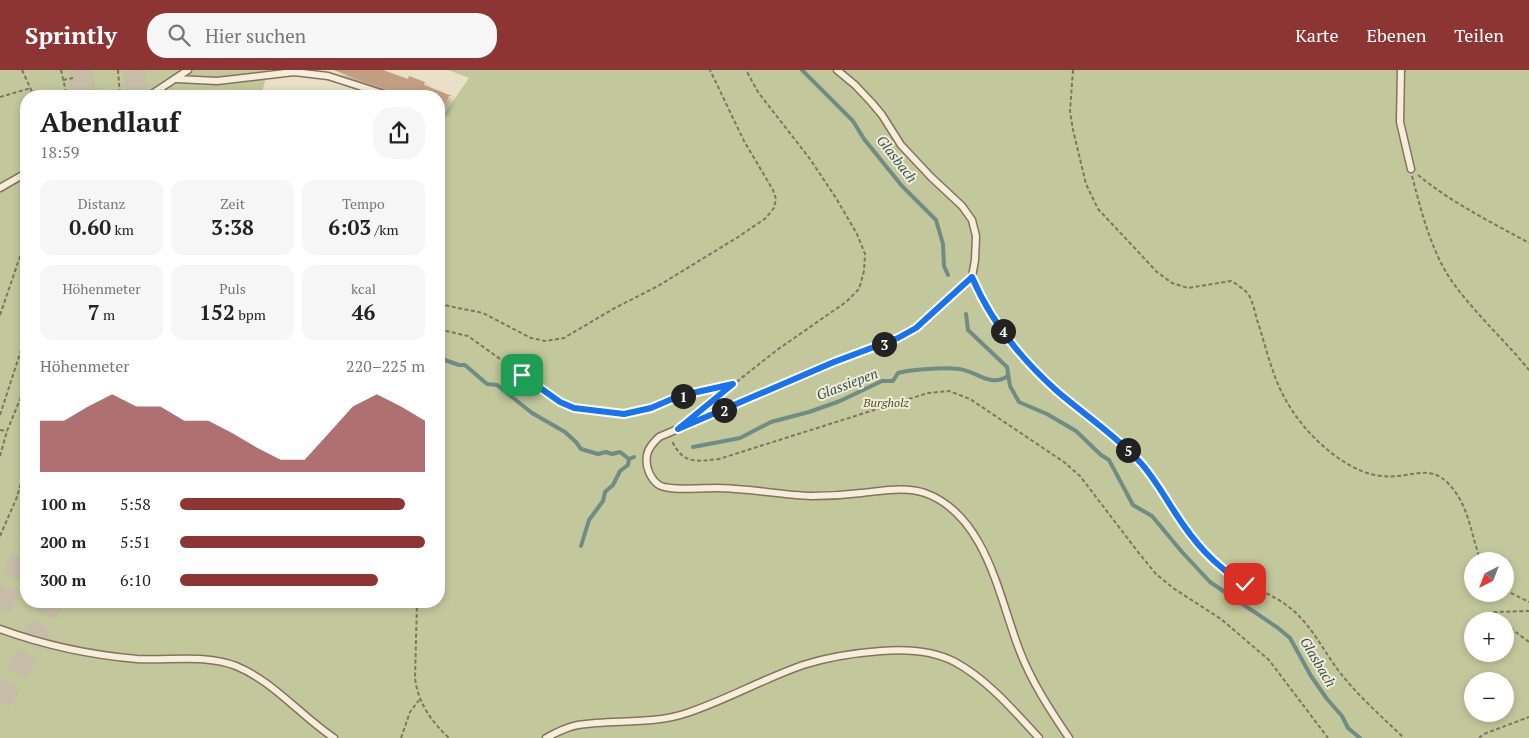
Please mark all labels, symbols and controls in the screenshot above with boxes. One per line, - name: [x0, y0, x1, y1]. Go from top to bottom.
- search box: [147, 13, 497, 58]
- text: Sprintly: [25, 19, 117, 51]
- icon: search: [165, 21, 193, 49]
- text: Hier suchen: [205, 23, 306, 48]
- text: Karte: [1295, 23, 1339, 47]
- text: Ebenen: [1367, 23, 1426, 47]
- text: Teilen: [1454, 23, 1504, 47]
- text: Abendlauf: [40, 103, 179, 140]
- button: share: [373, 107, 425, 159]
- water label: Glasbach: [873, 131, 922, 186]
- text: 18:59: [40, 141, 79, 163]
- text: Distanz: [78, 194, 125, 213]
- text: Zeit: [220, 194, 245, 213]
- text: Tempo: [342, 194, 385, 213]
- text: 0.60: [69, 213, 111, 241]
- text: 3:38: [211, 213, 254, 241]
- text: 6:03: [328, 213, 371, 241]
- text: km: [111, 220, 134, 239]
- text: /km: [371, 220, 399, 239]
- text: Höhenmeter: [62, 279, 141, 298]
- text: Puls: [219, 279, 246, 298]
- text: kcal: [351, 279, 376, 298]
- text: 7: [88, 298, 100, 326]
- text: 152: [199, 298, 235, 326]
- text: 46: [352, 298, 375, 326]
- text: m: [100, 305, 115, 324]
- text: bpm: [235, 305, 266, 324]
- pin: 4: [990, 318, 1016, 344]
- text: 4: [1000, 322, 1007, 341]
- pin: 3: [872, 332, 896, 356]
- text: 3: [881, 335, 888, 354]
- pin: [501, 354, 543, 396]
- text: Höhenmeter: [40, 355, 129, 377]
- text: 220–225 m: [346, 355, 425, 377]
- icon: arrive: [508, 361, 536, 389]
- water label: Glassiepen: [813, 363, 880, 404]
- pin: 1: [670, 384, 696, 408]
- text: 1: [680, 387, 687, 406]
- park label: Burgholz: [862, 395, 909, 410]
- pin: 2: [712, 398, 736, 422]
- text: 2: [721, 401, 728, 420]
- pin: 5: [1116, 438, 1140, 462]
- text: 5: [1125, 441, 1132, 460]
- text: 100 m: [40, 493, 86, 515]
- text: 5:58: [120, 493, 151, 515]
- text: 200 m: [40, 531, 86, 553]
- text: 5:51: [120, 531, 151, 553]
- north arrow: [1464, 552, 1514, 602]
- map controls: [1464, 552, 1514, 722]
- pin: [1224, 563, 1266, 605]
- text: 300 m: [40, 569, 86, 591]
- text: 6:10: [120, 569, 151, 591]
- icon: check: [1231, 570, 1259, 598]
- button: +: [1464, 612, 1514, 662]
- water label: Glasbach: [1296, 633, 1341, 690]
- button: −: [1464, 672, 1514, 722]

